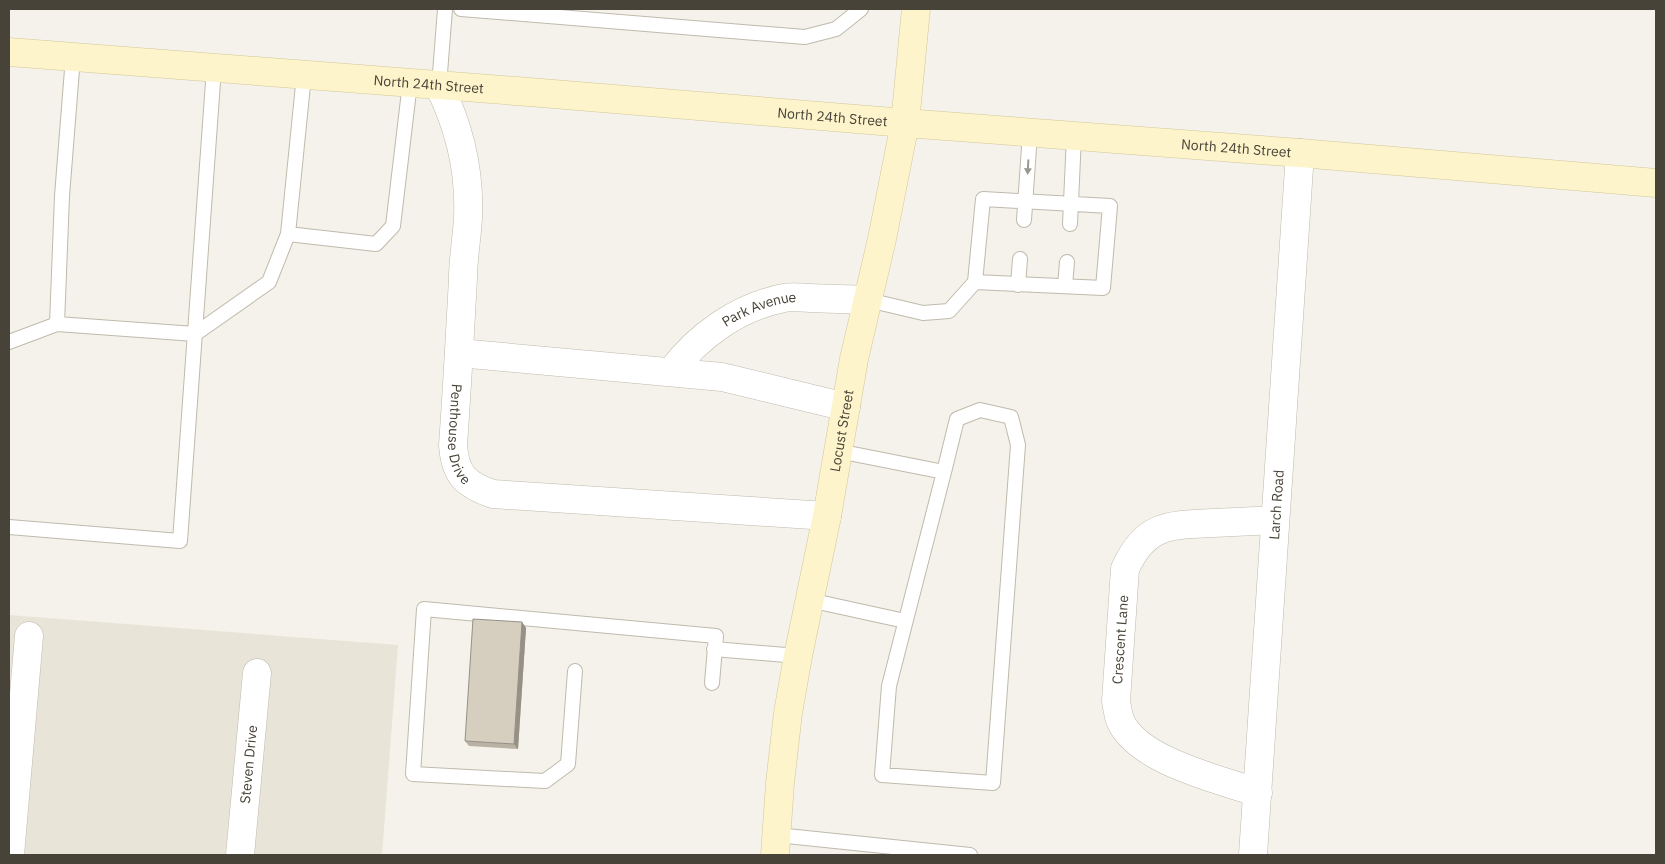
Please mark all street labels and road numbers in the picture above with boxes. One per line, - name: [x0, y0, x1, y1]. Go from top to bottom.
- street label: North 24th Street: [373, 71, 485, 98]
- street label: North 24th Street: [777, 104, 888, 131]
- street label: North 24th Street: [1180, 135, 1292, 161]
- street label: Park Avenue: [718, 288, 796, 331]
- street label: Penthouse Drive: [444, 383, 475, 489]
- street label: Locust Street: [826, 388, 858, 473]
- street label: Larch Road: [1265, 469, 1288, 540]
- street label: Crescent Lane: [1108, 594, 1132, 685]
- street label: Steven Drive: [236, 724, 261, 804]

